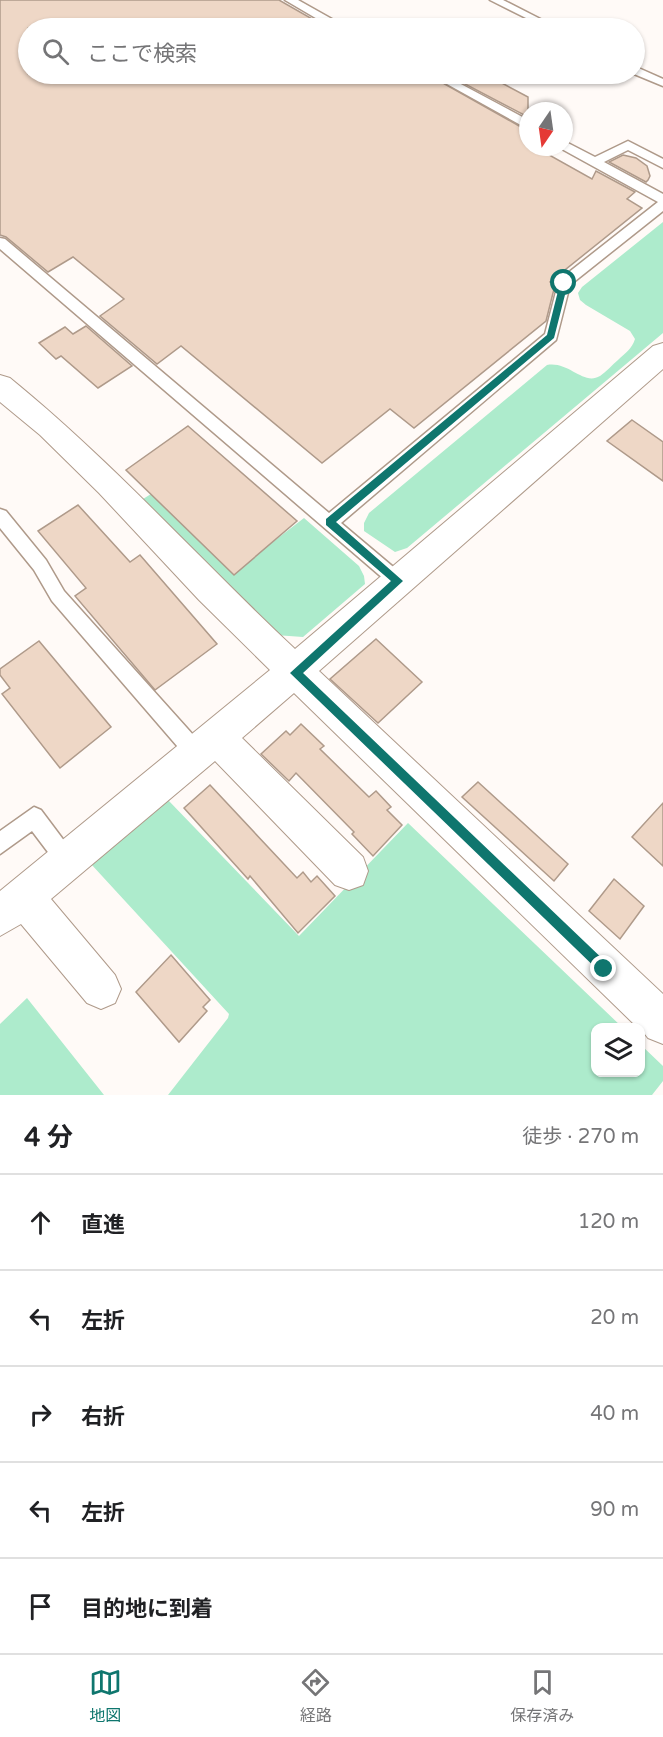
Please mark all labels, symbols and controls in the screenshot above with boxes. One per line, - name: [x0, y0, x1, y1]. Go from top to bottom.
- search box: [18, 18, 645, 84]
- icon: search: [39, 35, 72, 68]
- text: ここで検索: [87, 41, 197, 67]
- north arrow: [519, 102, 573, 156]
- route start: [550, 269, 576, 295]
- route end: [590, 955, 616, 981]
- map controls: [591, 1023, 645, 1077]
- button: layers: [591, 1023, 645, 1077]
- text: 4 分: [24, 1122, 73, 1153]
- text: 徒歩 · 270 m: [522, 1125, 639, 1149]
- icon: ahead: [24, 1206, 57, 1239]
- text: 120 m: [578, 1210, 639, 1234]
- text: 直進: [81, 1212, 125, 1238]
- icon: left: [24, 1302, 57, 1335]
- text: 20 m: [590, 1306, 639, 1330]
- text: 左折: [81, 1308, 125, 1334]
- icon: right: [24, 1398, 57, 1431]
- text: 40 m: [590, 1402, 639, 1426]
- text: 右折: [81, 1404, 125, 1430]
- icon: left: [24, 1494, 57, 1527]
- text: 90 m: [590, 1498, 639, 1522]
- text: 左折: [81, 1500, 125, 1526]
- icon: arrive: [24, 1590, 57, 1623]
- text: 目的地に到着: [81, 1596, 213, 1622]
- tab: 地図: [89, 1666, 122, 1726]
- tab: 経路: [299, 1666, 332, 1726]
- tab: 保存済み: [510, 1666, 574, 1726]

